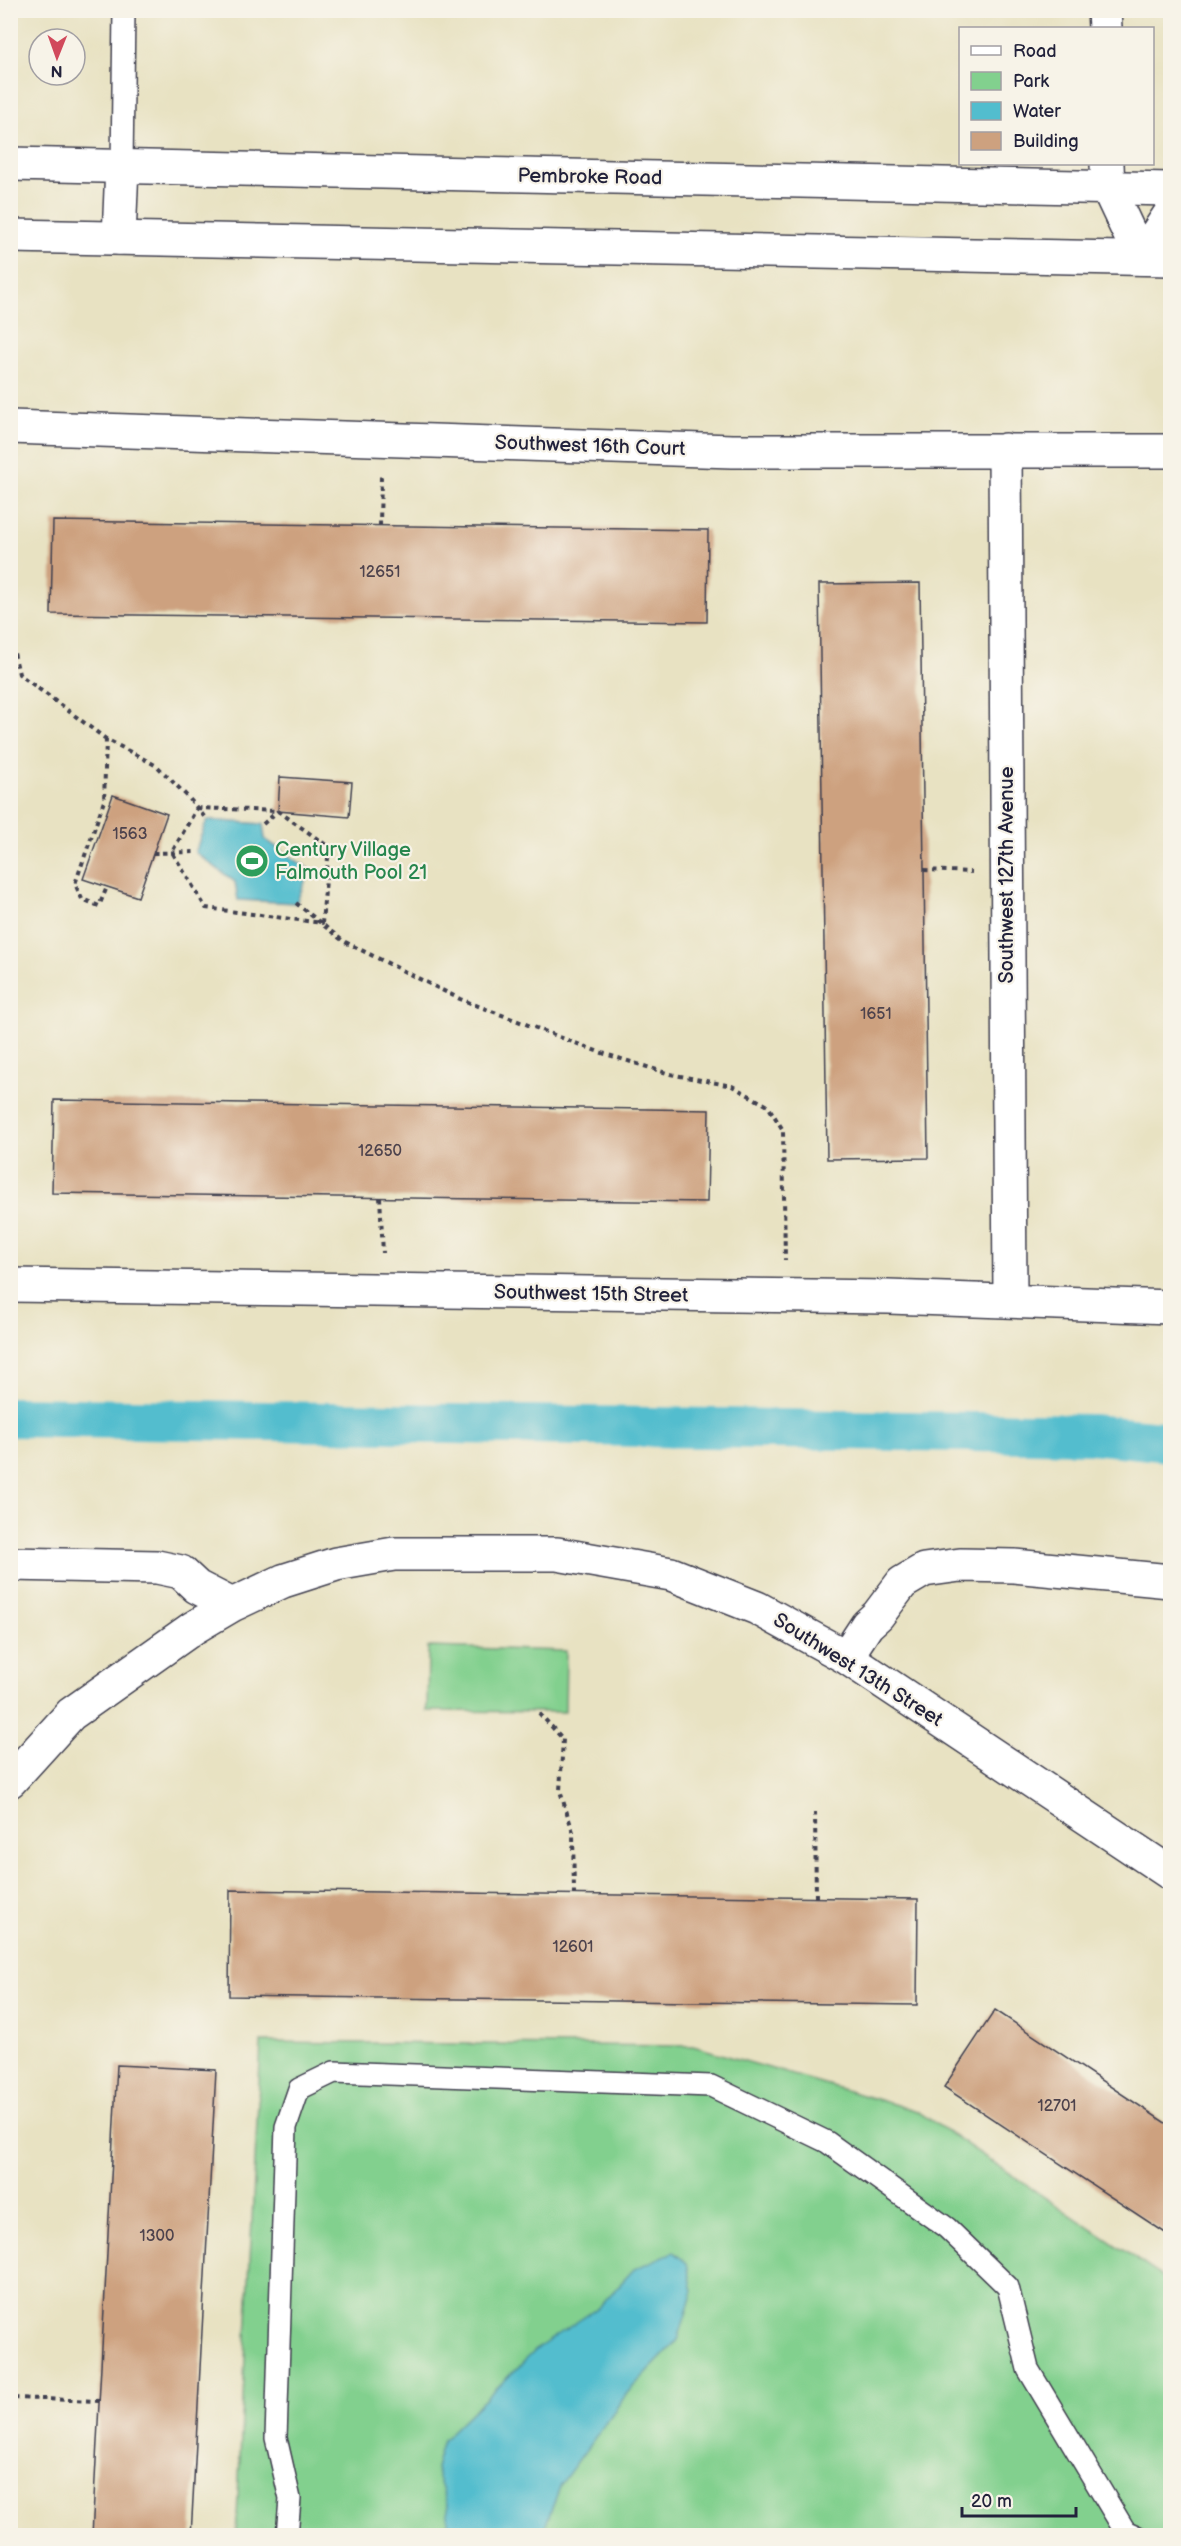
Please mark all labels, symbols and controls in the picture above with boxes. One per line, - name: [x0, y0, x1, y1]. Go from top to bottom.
- north arrow: [27, 27, 87, 87]
- legend: [959, 27, 1154, 165]
- text: Road: [1013, 41, 1057, 62]
- text: N: [51, 61, 63, 80]
- text: Park: [1013, 71, 1049, 92]
- text: Water: [1013, 101, 1061, 122]
- text: Building: [1013, 131, 1079, 152]
- street label: Pembroke Road: [517, 164, 663, 190]
- street label: Southwest 16th Court: [494, 431, 686, 461]
- house number: 12651: [360, 563, 400, 582]
- street label: Southwest 127th Avenue: [995, 766, 1019, 984]
- house number: 1563: [113, 825, 148, 844]
- place label: Century Village Falmouth Pool 21: [275, 838, 427, 885]
- sports icon: Century Village Falmouth Pool 21: [234, 843, 270, 879]
- house number: 1651: [860, 1005, 892, 1024]
- house number: 12650: [358, 1142, 402, 1161]
- street label: Southwest 15th Street: [494, 1280, 688, 1308]
- street label: Southwest 13th Street: [769, 1608, 947, 1732]
- house number: 12601: [552, 1938, 594, 1957]
- house number: 12701: [1037, 2097, 1077, 2116]
- house number: 1300: [140, 2227, 174, 2246]
- scale bar: [962, 2480, 1076, 2518]
- text: 20 m: [971, 2491, 1012, 2512]

